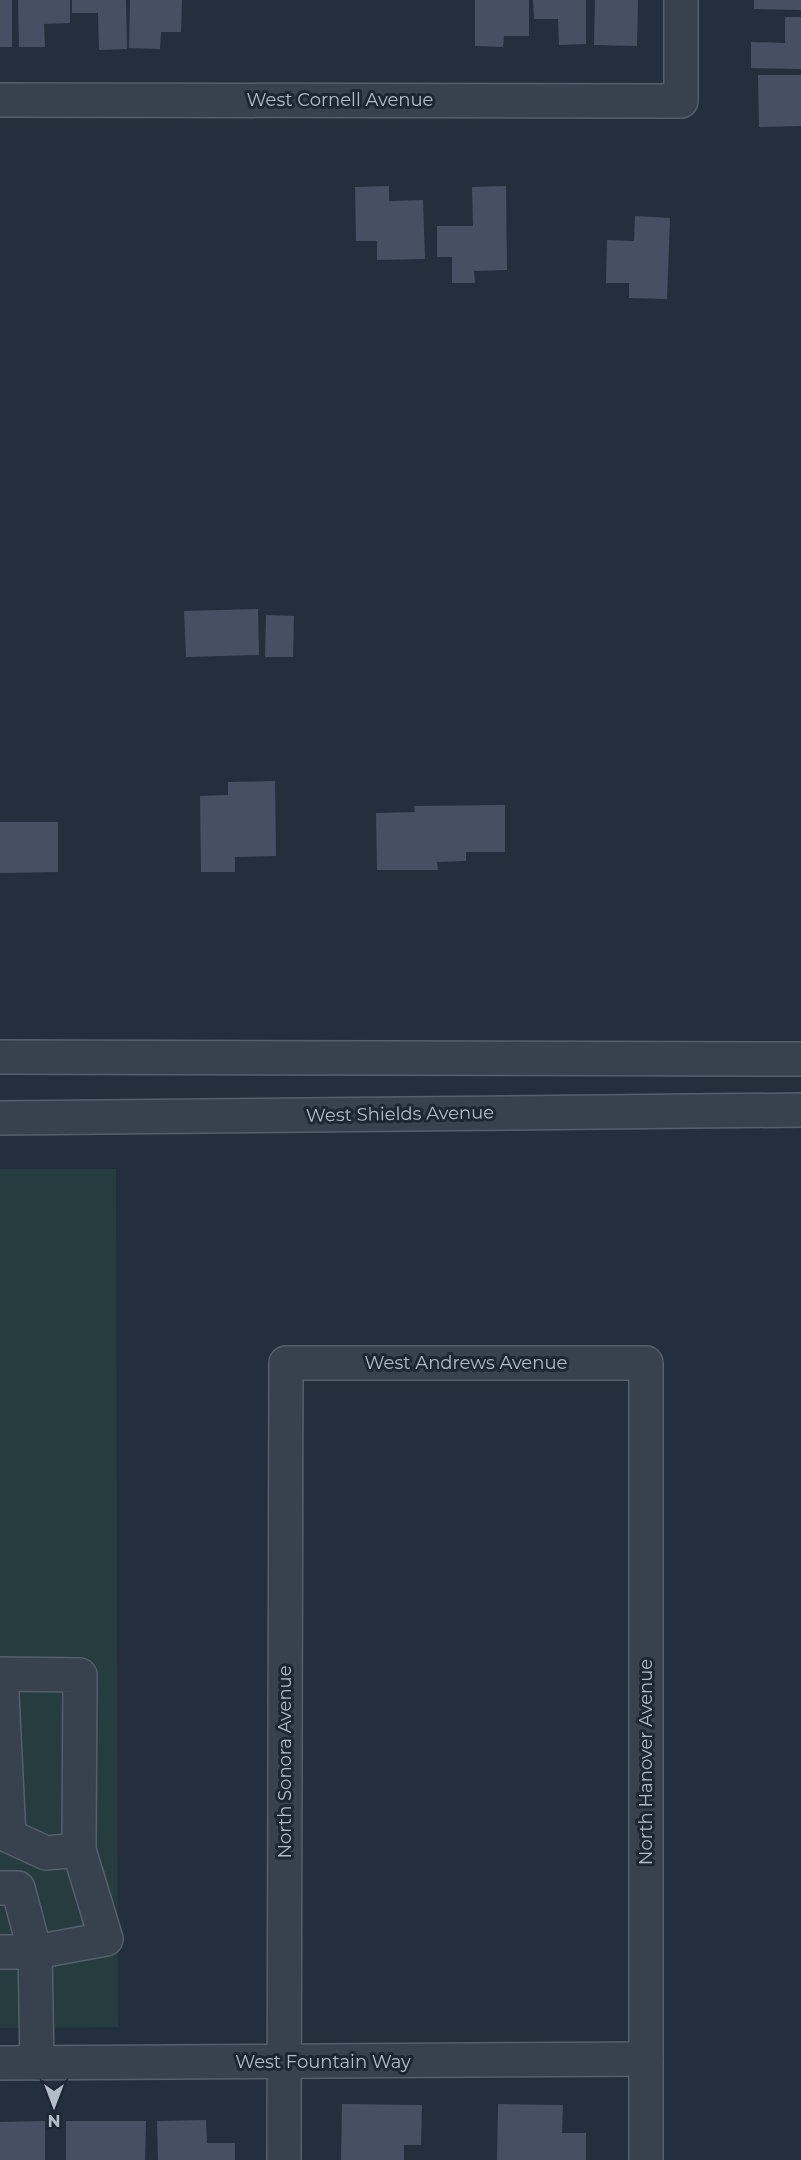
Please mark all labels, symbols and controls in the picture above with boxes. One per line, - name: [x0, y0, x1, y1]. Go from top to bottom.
- street label: West Cornell Avenue: [247, 89, 434, 111]
- street label: West Shields Avenue: [306, 1101, 494, 1127]
- street label: West Andrews Avenue: [365, 1352, 568, 1374]
- street label: North Hanover Avenue: [635, 1659, 657, 1865]
- street label: North Sonora Avenue: [274, 1665, 296, 1859]
- street label: West Fountain Way: [235, 2051, 411, 2073]
- north arrow: [24, 2076, 84, 2136]
- text: N: [48, 2111, 60, 2130]

